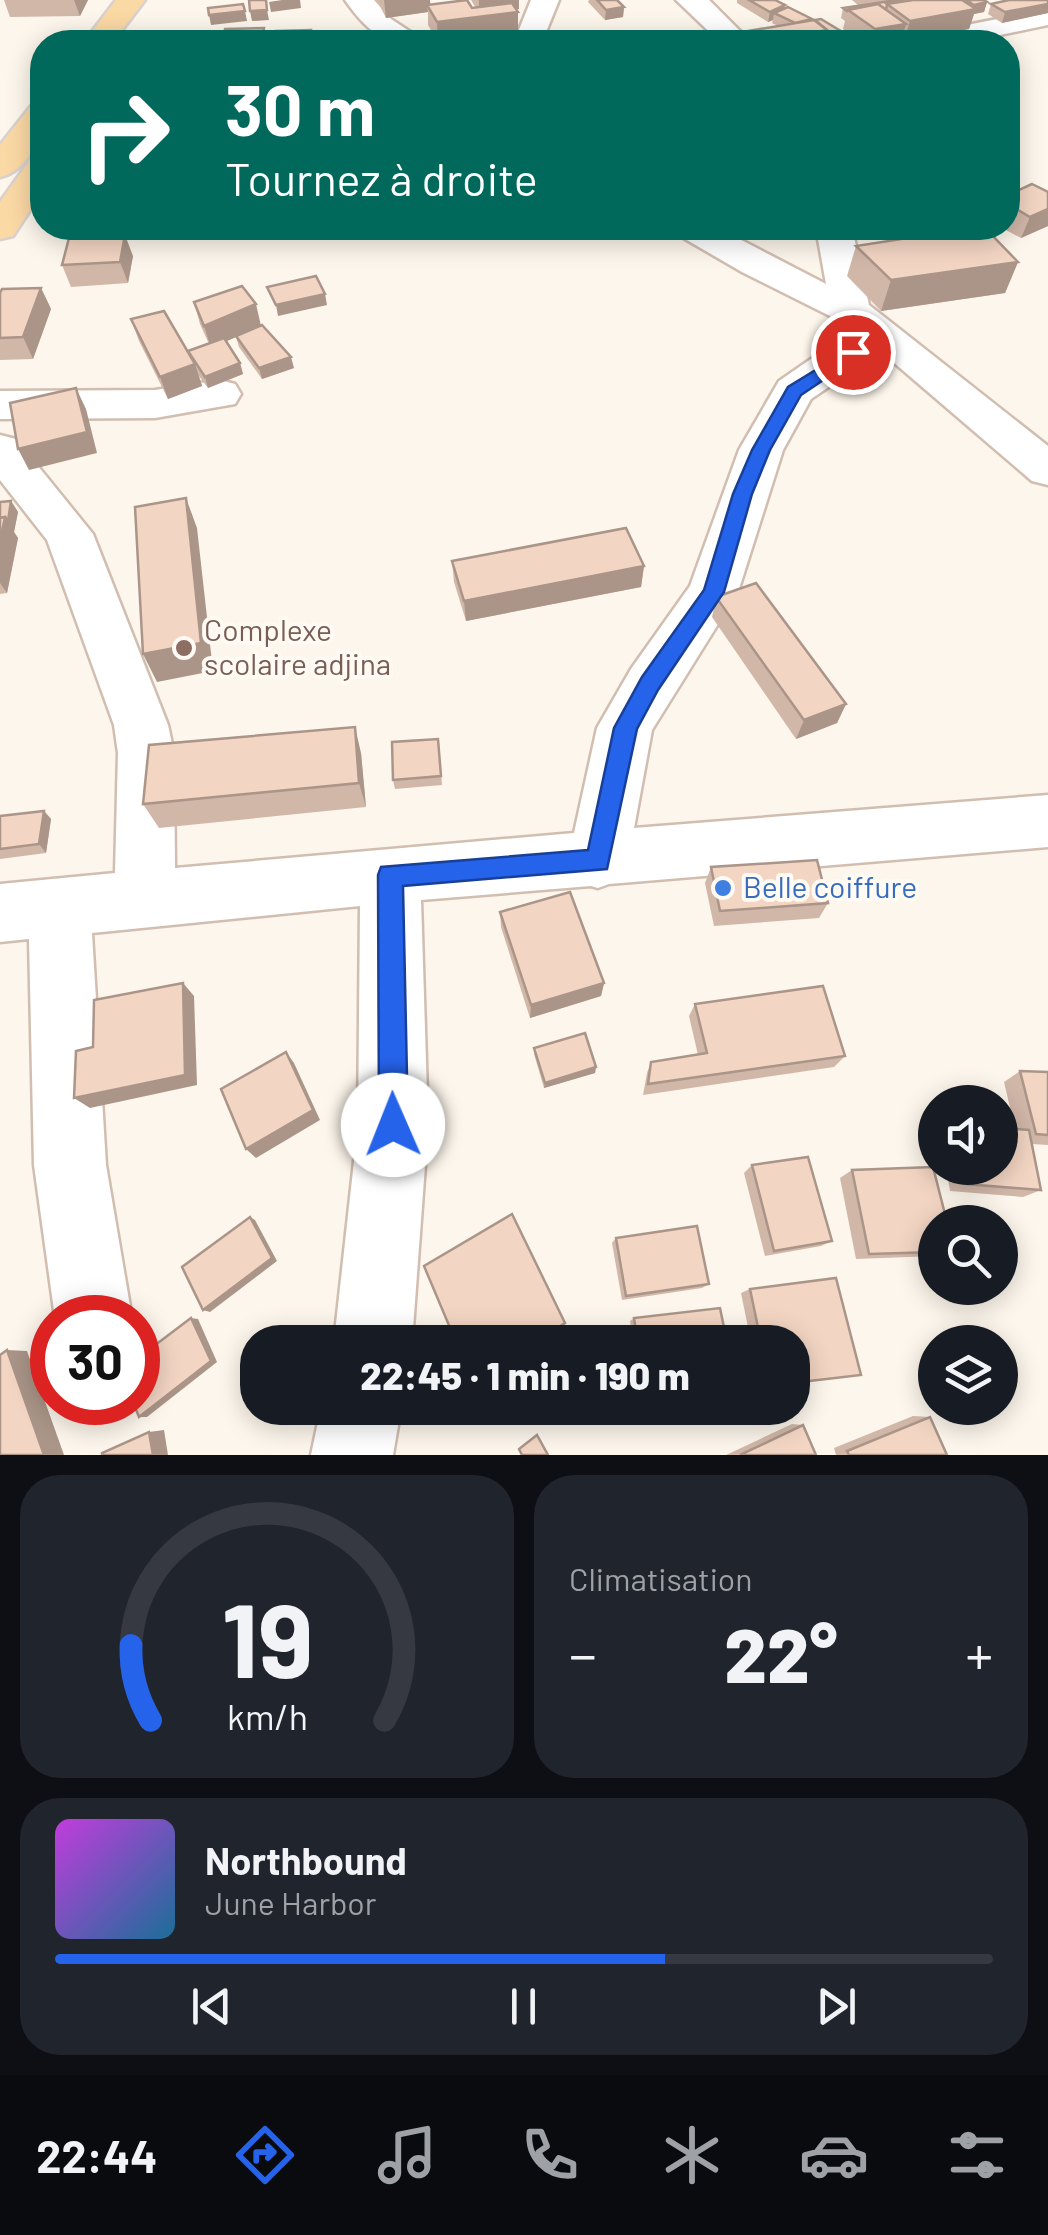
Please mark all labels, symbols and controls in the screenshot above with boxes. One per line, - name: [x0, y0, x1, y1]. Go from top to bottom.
- text: 30 m: [225, 66, 375, 150]
- icon: right: [60, 70, 190, 200]
- text: Tournez à droite: [225, 151, 538, 205]
- pin: [811, 310, 896, 395]
- icon: arrive: [826, 325, 881, 380]
- place label: Complexe scolaire adjina: [204, 611, 391, 681]
- marker: Complexe scolaire adjina: [173, 637, 195, 659]
- place label: Belle coiffure: [743, 868, 917, 904]
- marker: Belle coiffure: [712, 877, 734, 899]
- position arrow: [341, 1073, 445, 1177]
- map controls: [918, 1085, 1018, 1425]
- button: sound: [918, 1085, 1018, 1185]
- button: search: [918, 1205, 1018, 1305]
- speed limit sign: 30: [30, 1295, 160, 1425]
- button: layers: [918, 1325, 1018, 1425]
- text: 22:45 · 1 min · 190 m: [360, 1352, 690, 1398]
- text: Climatisation: [569, 1559, 753, 1597]
- text: 19: [221, 1574, 313, 1699]
- text: 22°: [724, 1608, 838, 1698]
- text: −: [569, 1620, 597, 1686]
- text: +: [965, 1620, 993, 1686]
- text: km/h: [227, 1694, 307, 1737]
- text: Northbound: [205, 1837, 407, 1883]
- text: June Harbor: [205, 1883, 376, 1921]
- icon: previous: [184, 1979, 239, 2034]
- icon: pause: [496, 1979, 551, 2034]
- icon: next: [809, 1979, 864, 2034]
- icon: directions: [230, 2120, 300, 2190]
- icon: music: [372, 2120, 442, 2190]
- icon: phone: [515, 2120, 585, 2190]
- icon: climate: [657, 2120, 727, 2190]
- icon: car: [799, 2120, 869, 2190]
- icon: filters: [942, 2120, 1012, 2190]
- text: 22:44: [36, 2128, 157, 2182]

